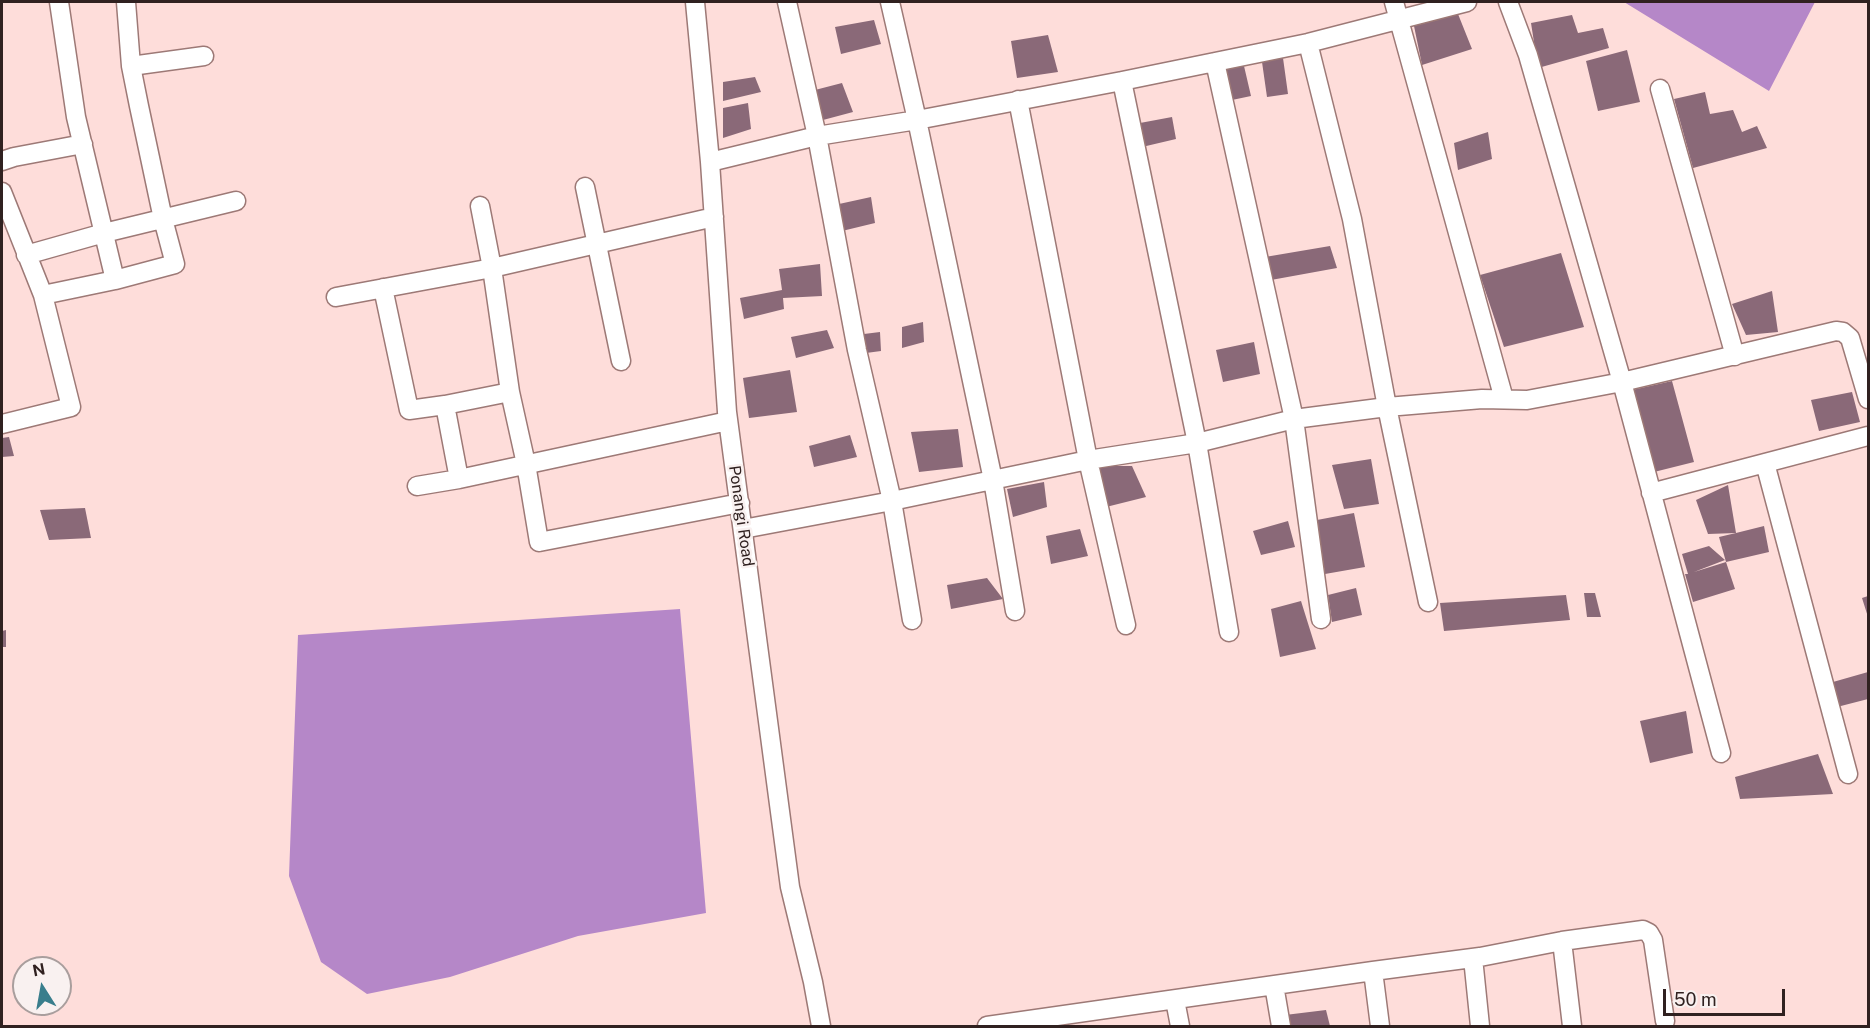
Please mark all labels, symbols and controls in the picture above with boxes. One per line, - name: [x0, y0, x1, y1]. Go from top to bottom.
- street label: Ponangi Road: [724, 464, 758, 568]
- north arrow: [12, 956, 72, 1016]
- text: N: [31, 959, 47, 980]
- scale bar: [1666, 977, 1788, 1015]
- text: 50 m: [1674, 989, 1717, 1010]

